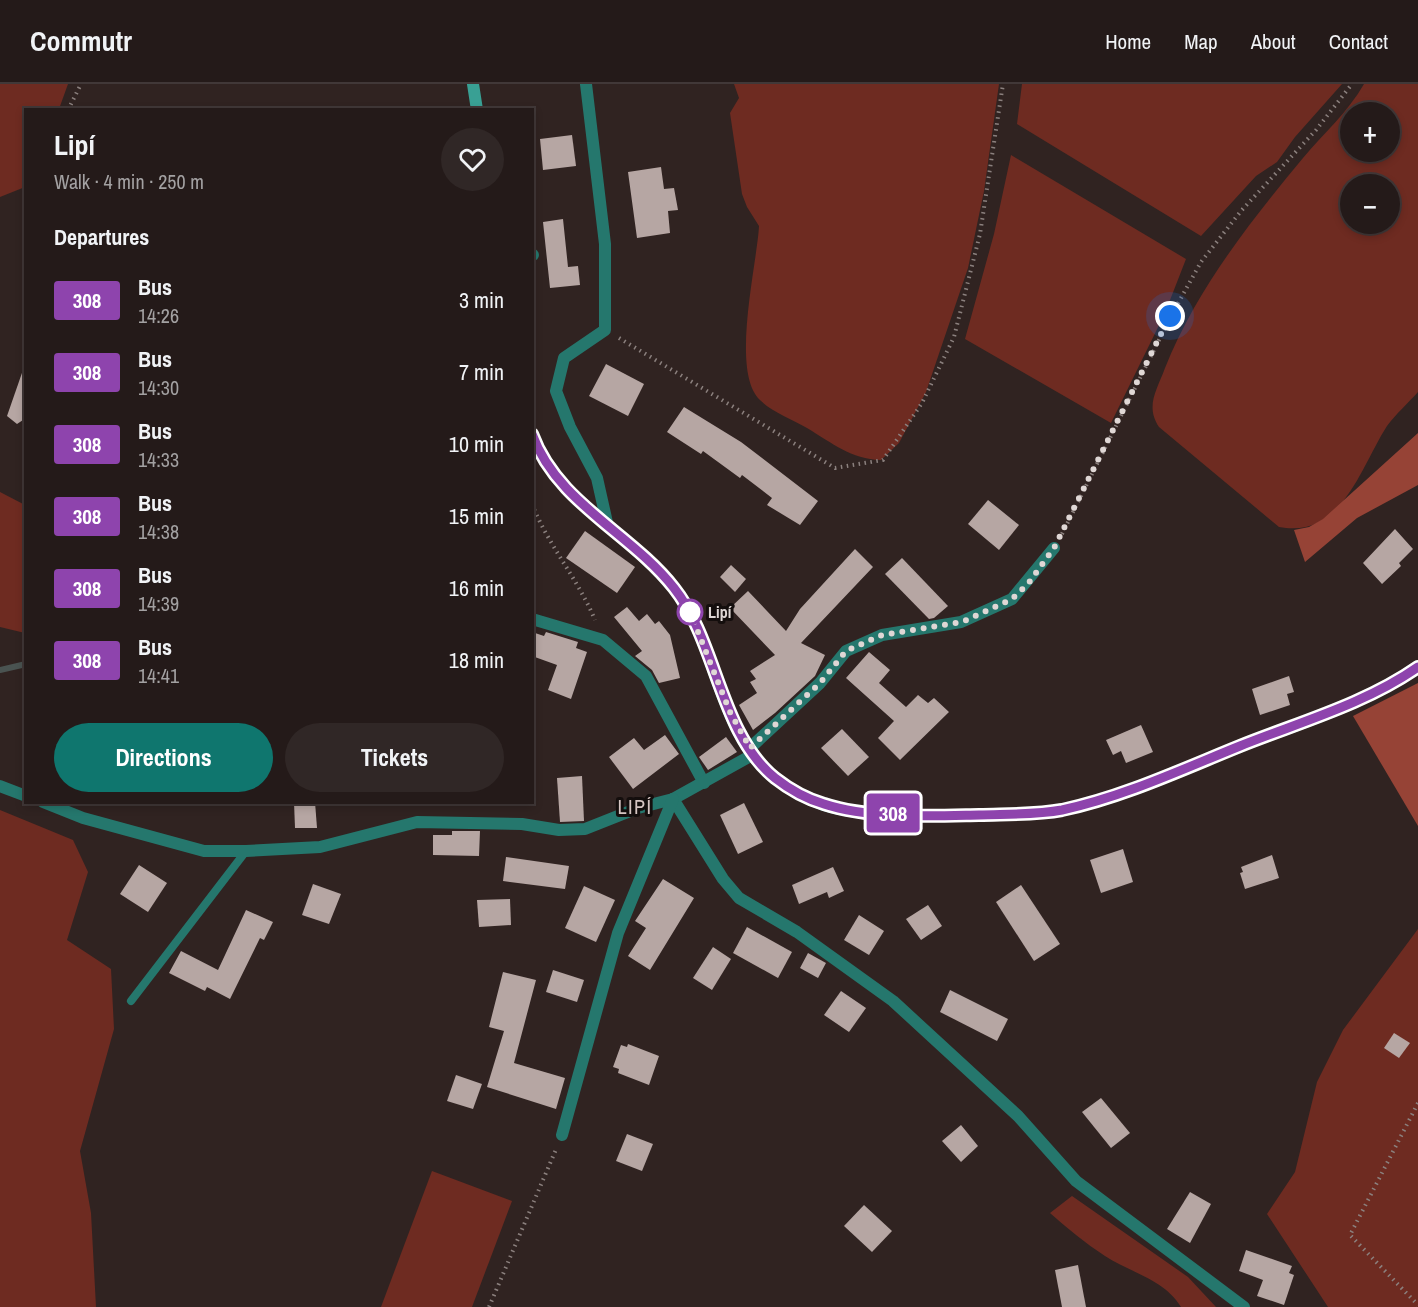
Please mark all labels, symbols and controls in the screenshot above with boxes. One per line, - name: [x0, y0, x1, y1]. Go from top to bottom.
- text: Commutr: [30, 22, 132, 60]
- text: Home: [1105, 27, 1151, 56]
- text: Map: [1184, 27, 1218, 56]
- text: About: [1251, 27, 1296, 56]
- text: Contact: [1329, 27, 1388, 56]
- map controls: [1340, 102, 1400, 234]
- button: +: [1340, 102, 1400, 162]
- text: Lipí: [54, 126, 95, 164]
- button: heart: [441, 128, 504, 191]
- text: Walk · 4 min · 250 m: [54, 168, 204, 195]
- button: −: [1340, 174, 1400, 234]
- text: Departures: [54, 222, 149, 252]
- text: Bus: [138, 272, 172, 302]
- text: 3 min: [459, 285, 504, 315]
- text: 308: [73, 286, 101, 315]
- your location: [1155, 301, 1185, 331]
- text: 14:26: [138, 302, 179, 329]
- text: Bus: [138, 344, 172, 374]
- text: 7 min: [459, 357, 504, 387]
- text: 308: [73, 358, 101, 387]
- text: 14:30: [138, 374, 179, 401]
- text: Bus: [138, 416, 172, 446]
- text: 10 min: [449, 429, 504, 459]
- text: 308: [73, 430, 101, 459]
- text: 14:33: [138, 446, 179, 473]
- text: Bus: [138, 488, 172, 518]
- text: 15 min: [449, 501, 504, 531]
- text: 308: [73, 502, 101, 531]
- text: 14:38: [138, 518, 179, 545]
- text: Bus: [138, 560, 172, 590]
- text: 16 min: [449, 573, 504, 603]
- text: 308: [73, 574, 101, 603]
- text: 14:39: [138, 590, 179, 617]
- marker: Lipí: [677, 599, 703, 625]
- place label: Lipí: [708, 601, 733, 623]
- text: Bus: [138, 632, 172, 662]
- text: 18 min: [449, 645, 504, 675]
- text: 308: [73, 646, 101, 675]
- text: 14:41: [138, 662, 179, 689]
- button: Directions: [54, 723, 273, 792]
- button: Tickets: [285, 723, 504, 792]
- district label: LIPÍ: [617, 793, 653, 820]
- line badge: 308: [858, 794, 928, 832]
- text: 308: [879, 799, 907, 828]

